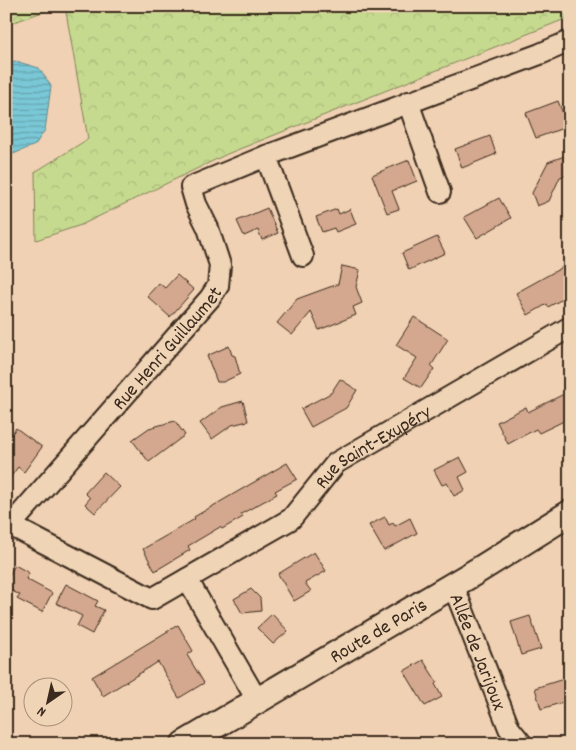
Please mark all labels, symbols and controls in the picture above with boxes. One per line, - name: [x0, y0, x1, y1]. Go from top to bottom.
- street label: Rue Henri Guillaumet: [107, 282, 231, 417]
- street label: Rue Saint-Exupéry: [309, 399, 438, 496]
- street label: Allée de Jarijoux: [441, 590, 512, 715]
- street label: Route de Paris: [325, 592, 433, 672]
- north arrow: [22, 678, 72, 728]
- text: N: [33, 701, 50, 721]

